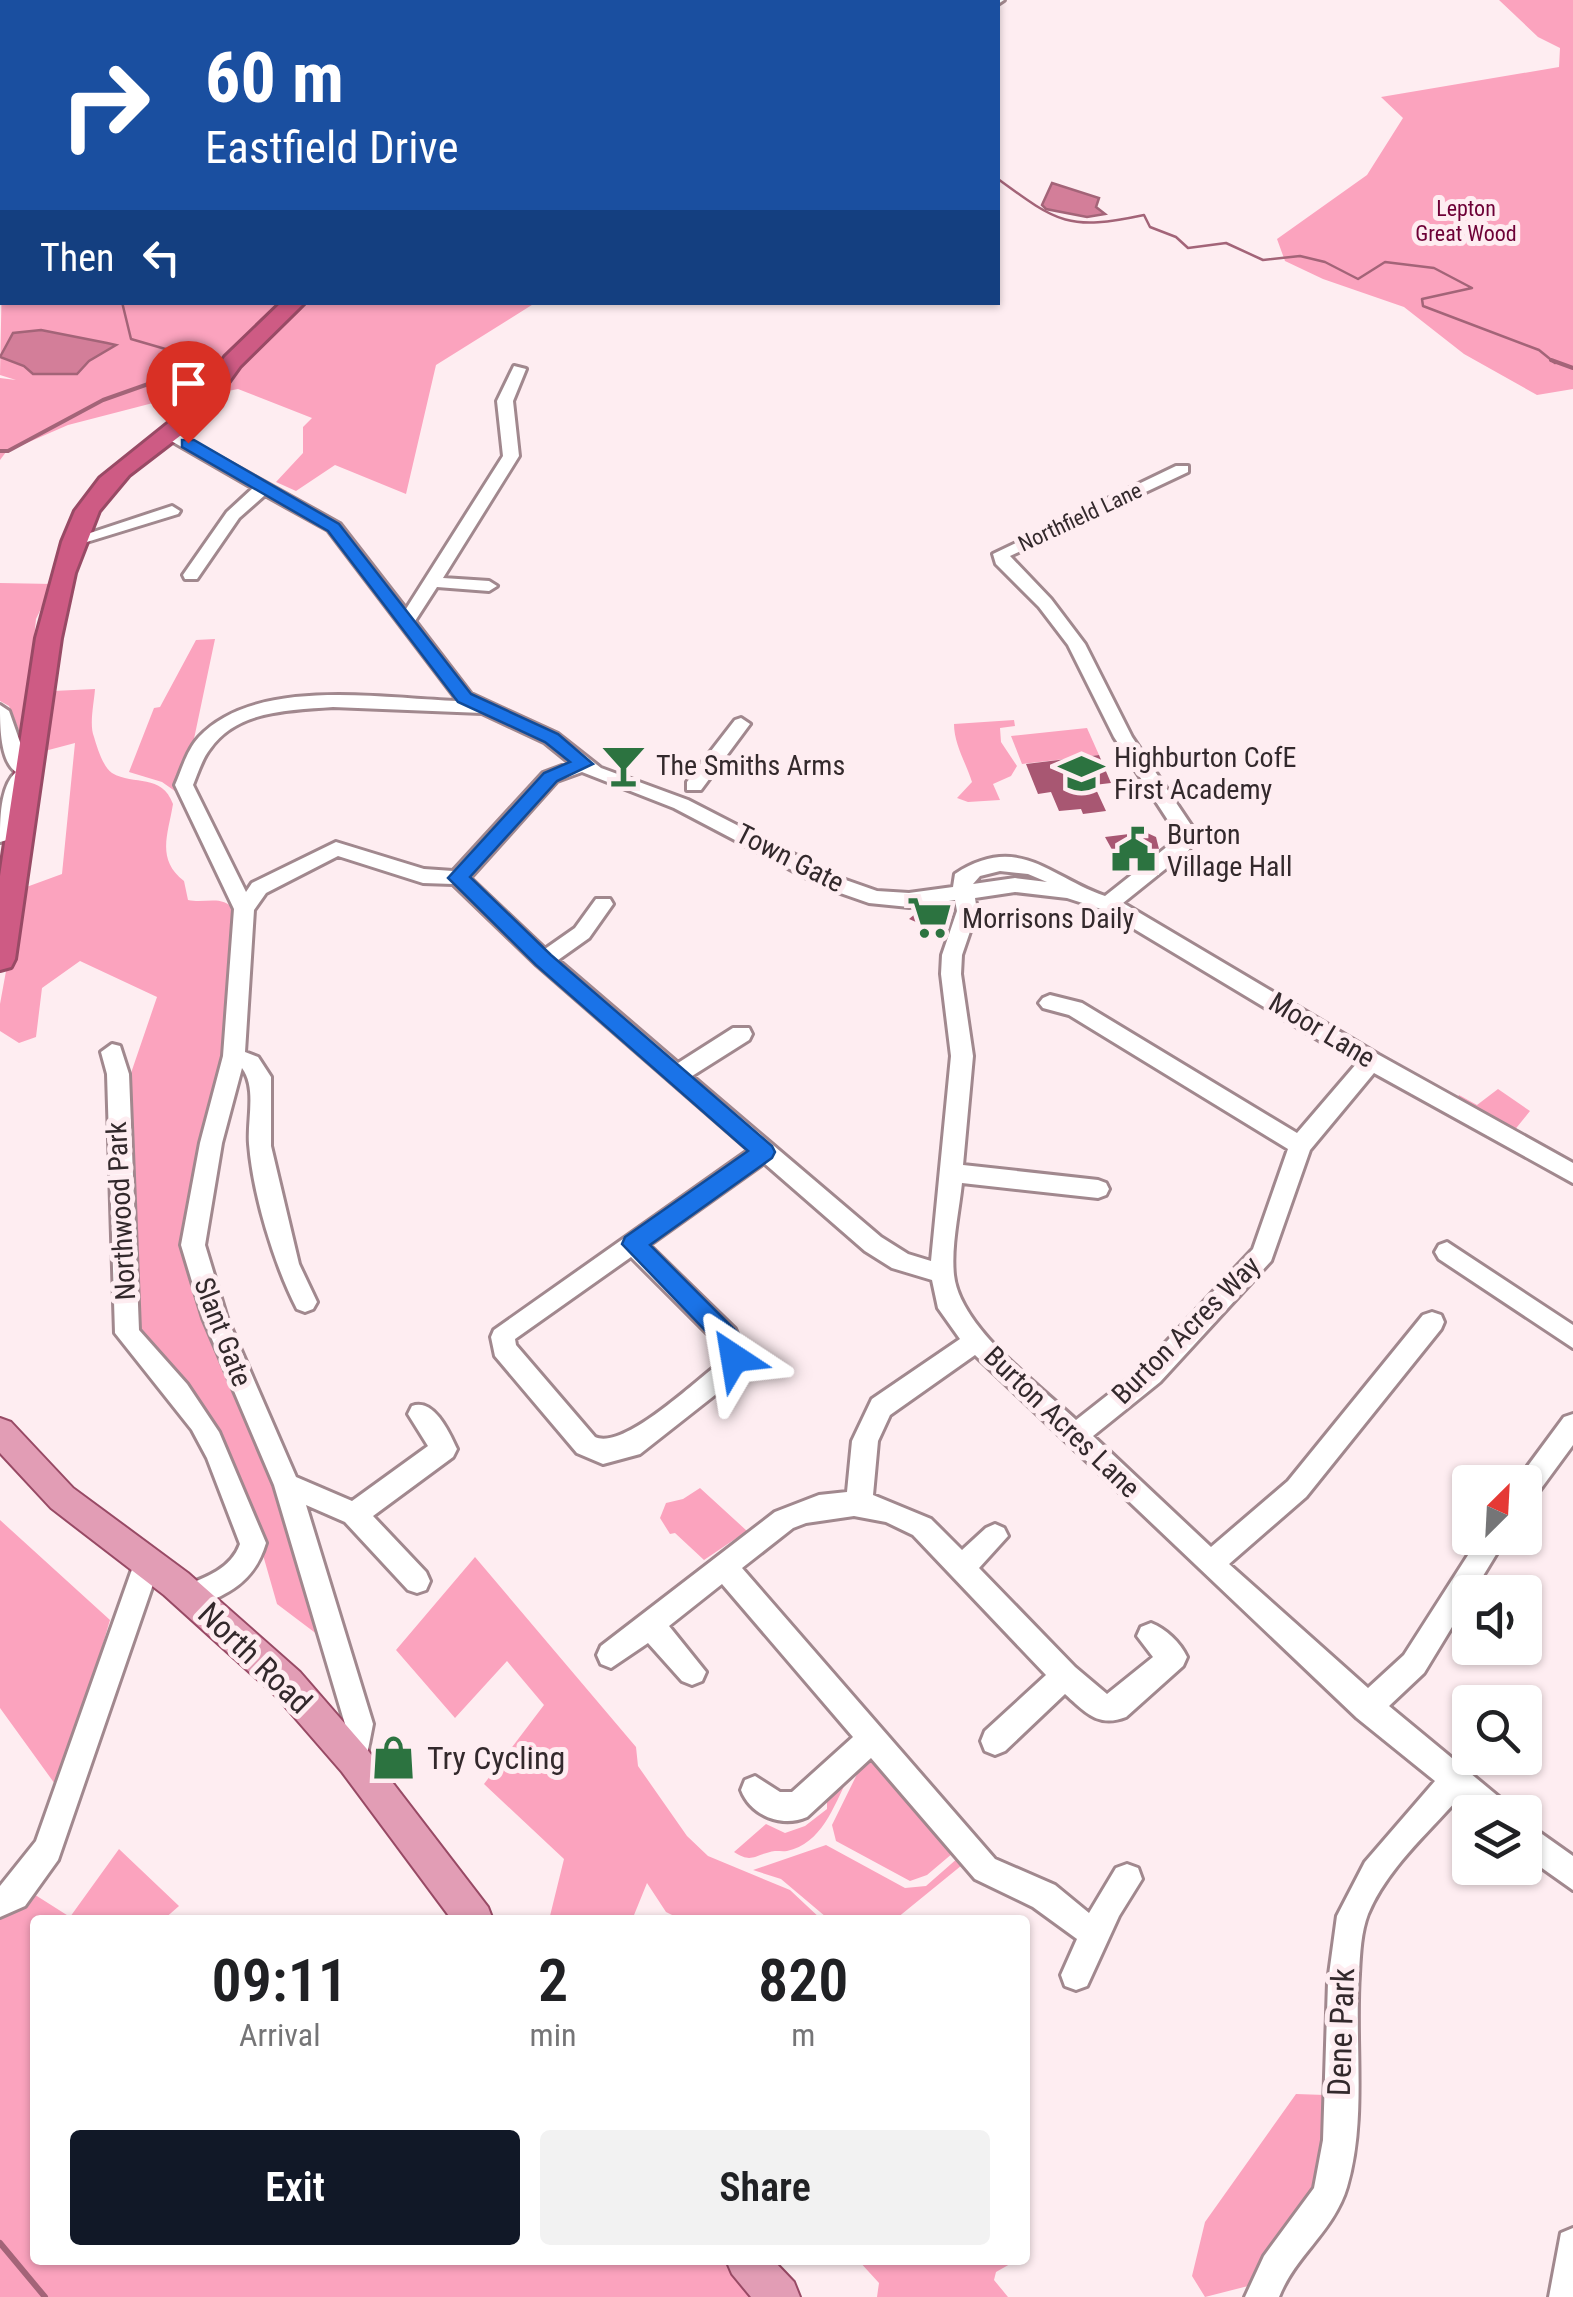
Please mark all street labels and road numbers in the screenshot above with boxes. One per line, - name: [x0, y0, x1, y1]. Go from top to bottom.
- street label: Northfield Lane: [1014, 478, 1146, 556]
- street label: Town Gate: [730, 817, 850, 899]
- street label: Moor Lane: [1263, 986, 1381, 1074]
- street label: Northwood Park: [100, 1120, 142, 1301]
- street label: Burton Acres Way: [1105, 1249, 1267, 1411]
- street label: Slant Gate: [187, 1273, 259, 1391]
- street label: Burton Acres Lane: [977, 1340, 1147, 1504]
- street label: North Road: [190, 1595, 320, 1721]
- street label: Dene Park: [1320, 1967, 1362, 2097]

